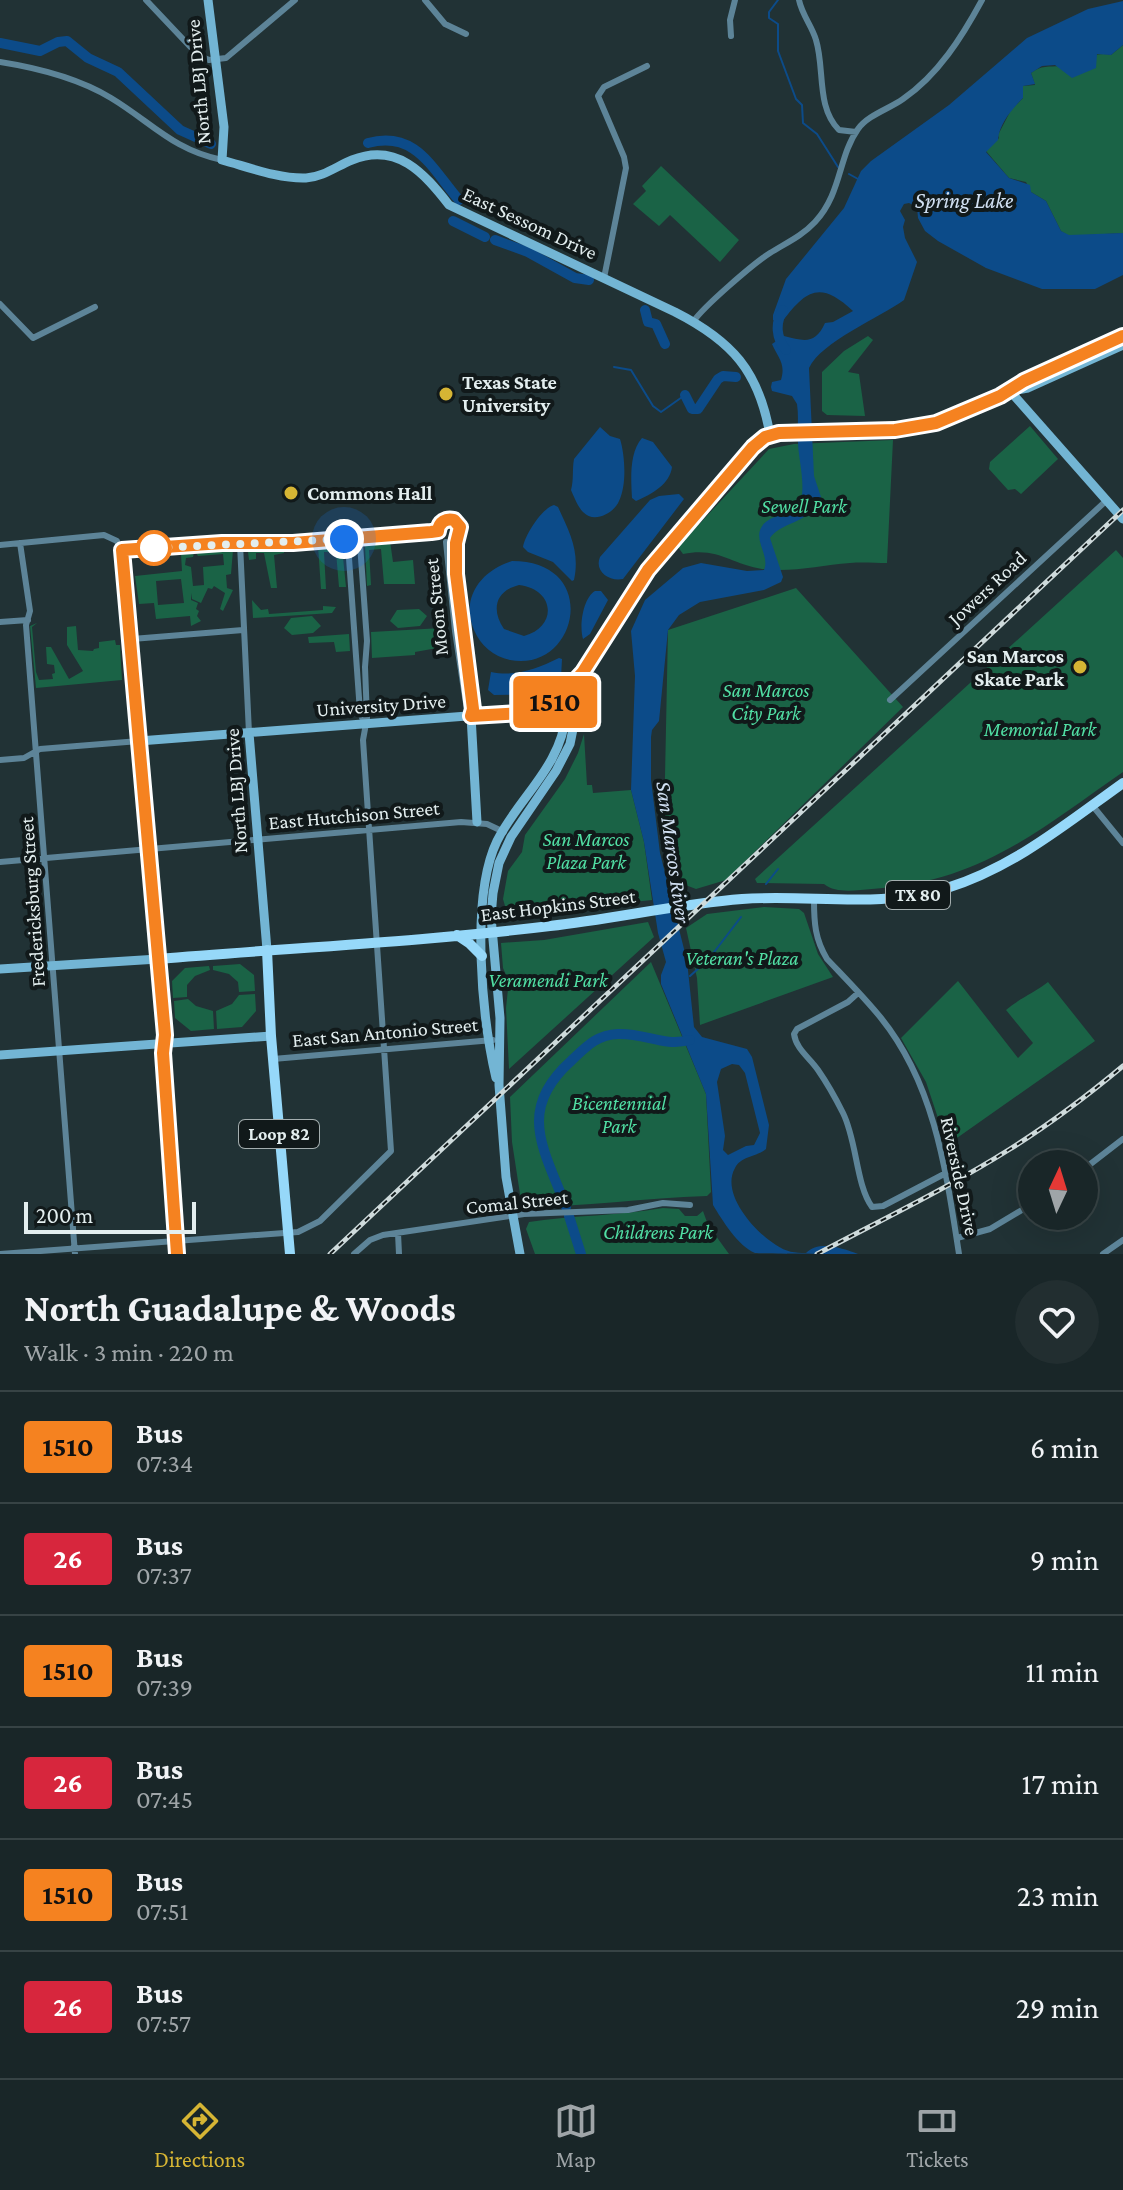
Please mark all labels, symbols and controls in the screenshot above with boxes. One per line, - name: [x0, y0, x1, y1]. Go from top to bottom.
- street label: North LBJ Drive: [182, 18, 215, 145]
- street label: East Sessom Drive: [459, 182, 601, 264]
- water label: Spring Lake: [915, 188, 1014, 213]
- place label: Texas State University: [462, 371, 557, 416]
- marker: Texas State University: [437, 385, 455, 403]
- place label: Commons Hall: [307, 482, 432, 504]
- marker: Commons Hall: [282, 484, 300, 502]
- park label: Sewell Park: [761, 495, 848, 517]
- your location: [324, 519, 364, 559]
- unlabelled marker: [137, 531, 171, 565]
- street label: Jowers Road: [942, 546, 1031, 632]
- street label: Moon Street: [420, 557, 452, 657]
- place label: San Marcos Skate Park: [967, 645, 1065, 690]
- marker: San Marcos Skate Park: [1071, 658, 1089, 676]
- line badge: 1510: [499, 676, 611, 728]
- park label: San Marcos City Park: [722, 679, 810, 725]
- text: 1510: [529, 686, 581, 717]
- street label: University Drive: [315, 689, 447, 721]
- park label: Memorial Park: [983, 718, 1097, 740]
- street label: North LBJ Drive: [221, 727, 252, 854]
- water label: San Marcos River: [651, 780, 696, 926]
- street label: East Hutchison Street: [267, 797, 441, 833]
- street label: Fredericksburg Street: [15, 816, 50, 988]
- park label: San Marcos Plaza Park: [542, 828, 630, 873]
- road number: TX 80: [886, 881, 950, 909]
- street label: East Hopkins Street: [479, 885, 637, 926]
- park label: Veteran's Plaza: [685, 947, 799, 969]
- park label: Veramendi Park: [488, 969, 609, 991]
- street label: East San Antonio Street: [291, 1013, 479, 1051]
- park label: Bicentennial Park: [572, 1092, 667, 1137]
- street label: Riverside Drive: [937, 1115, 983, 1238]
- road number: Loop 82: [239, 1120, 319, 1148]
- north arrow: [1018, 1150, 1098, 1230]
- map controls: [1018, 1150, 1098, 1230]
- street label: Comal Street: [465, 1186, 570, 1218]
- scale bar: [24, 1198, 196, 1234]
- text: 200 m: [36, 1203, 93, 1228]
- park label: Childrens Park: [603, 1221, 714, 1243]
- button: heart: [1015, 1280, 1099, 1364]
- text: North Guadalupe & Woods: [24, 1287, 456, 1329]
- text: Walk · 3 min · 220 m: [24, 1338, 234, 1367]
- text: Bus: [136, 1416, 183, 1449]
- text: 1510: [42, 1431, 94, 1462]
- text: 6 min: [1030, 1431, 1099, 1464]
- text: 07:34: [136, 1449, 193, 1478]
- text: Bus: [136, 1528, 183, 1561]
- text: 26: [53, 1543, 83, 1574]
- text: 9 min: [1030, 1543, 1099, 1576]
- text: 07:37: [136, 1561, 192, 1590]
- text: Bus: [136, 1640, 183, 1673]
- text: 1510: [42, 1655, 94, 1686]
- text: 11 min: [1025, 1655, 1099, 1688]
- text: 07:39: [136, 1673, 193, 1702]
- text: Bus: [136, 1752, 183, 1785]
- text: 26: [53, 1767, 83, 1798]
- text: 17 min: [1022, 1767, 1099, 1800]
- text: 07:45: [136, 1785, 193, 1814]
- text: Bus: [136, 1864, 183, 1897]
- text: 1510: [42, 1879, 94, 1910]
- text: 23 min: [1017, 1879, 1099, 1912]
- text: 07:51: [136, 1897, 188, 1926]
- text: Bus: [136, 1976, 183, 2009]
- text: 26: [53, 1991, 83, 2022]
- text: 29 min: [1016, 1991, 1099, 2024]
- text: 07:57: [136, 2009, 191, 2038]
- tab: Directions: [154, 2099, 245, 2172]
- tab: Map: [554, 2099, 598, 2172]
- tab: Tickets: [906, 2099, 969, 2172]

